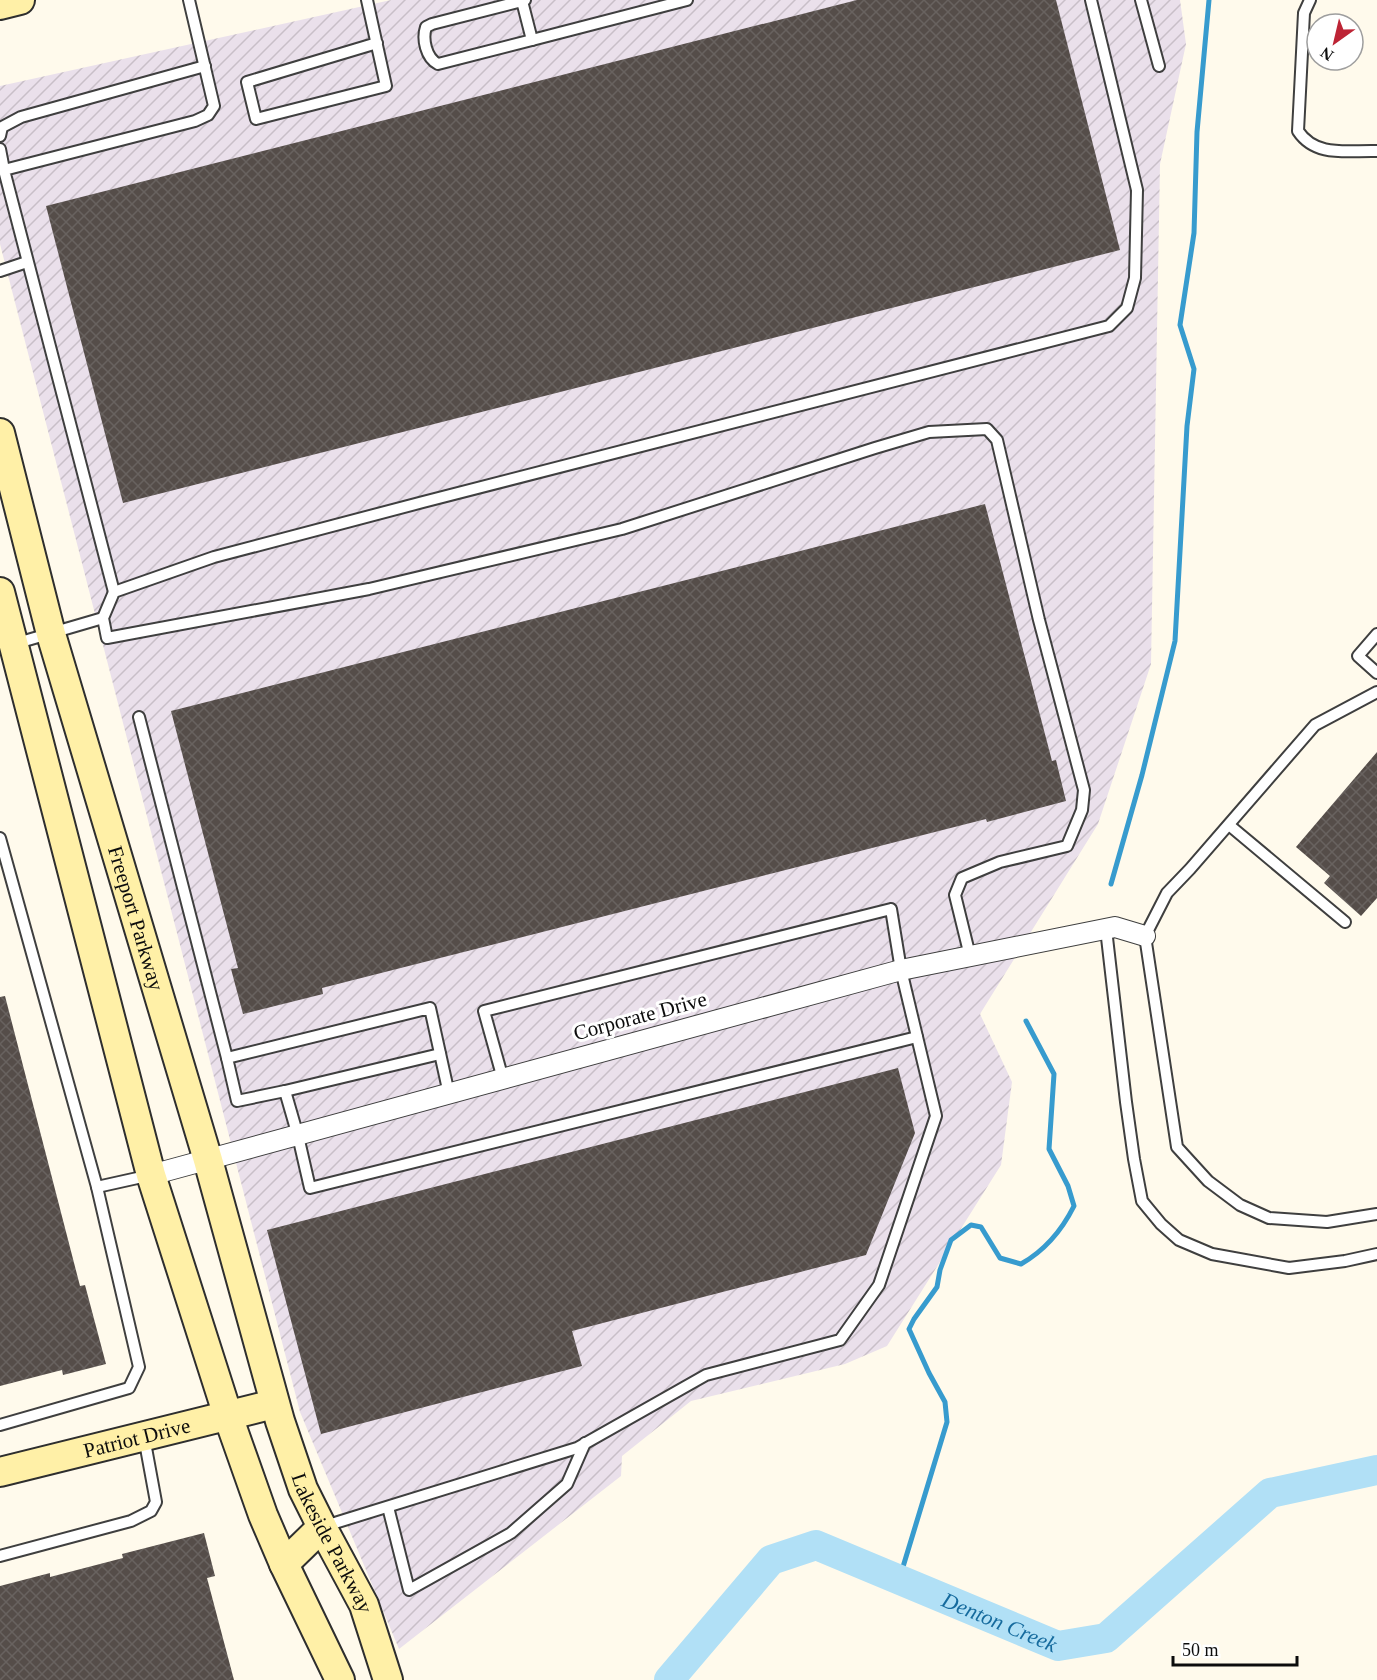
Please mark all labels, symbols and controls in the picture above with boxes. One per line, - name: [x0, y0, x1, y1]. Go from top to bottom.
- north arrow: [1305, 12, 1365, 72]
- text: N: [1317, 43, 1336, 64]
- street label: Freeport Parkway: [103, 843, 169, 994]
- street label: Corporate Drive: [571, 987, 709, 1045]
- street label: Patriot Drive: [81, 1413, 193, 1463]
- street label: Lakeside Parkway: [286, 1470, 378, 1616]
- water label: Denton Creek: [937, 1587, 1062, 1658]
- scale bar: [1173, 1629, 1298, 1667]
- text: 50 m: [1182, 1640, 1219, 1660]

